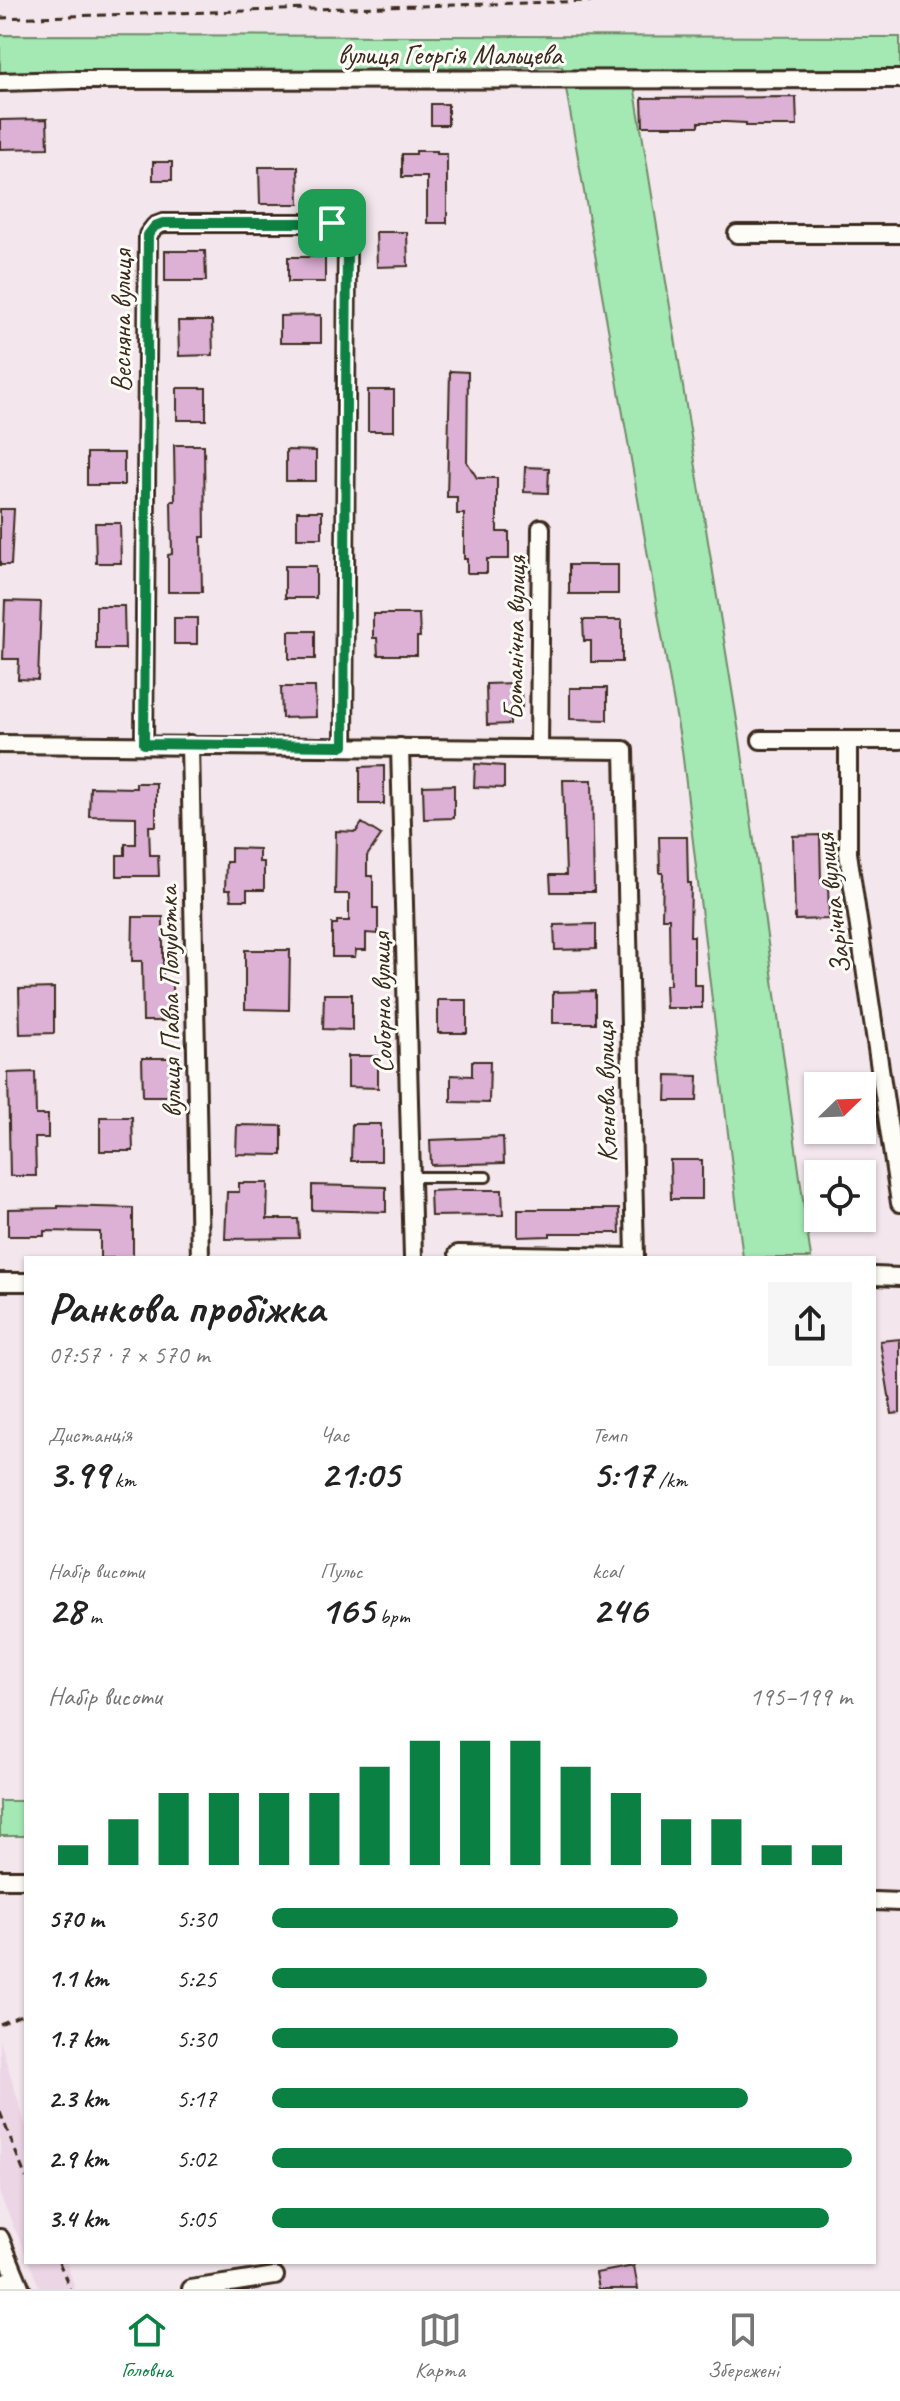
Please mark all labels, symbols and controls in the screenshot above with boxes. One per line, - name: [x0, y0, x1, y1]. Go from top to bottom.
- street label: вулиця Георгія Мальцева: [338, 37, 564, 72]
- pin: [298, 189, 366, 257]
- icon: arrive: [310, 201, 354, 245]
- street label: Весняна вулиця: [104, 247, 139, 392]
- street label: Ботанічна вулиця: [496, 555, 533, 720]
- street label: Зарічна вулиця: [806, 831, 858, 976]
- street label: вулиця Павла Полуботка: [150, 883, 189, 1118]
- street label: Соборна вулиця: [363, 930, 400, 1074]
- street label: Кленова вулиця: [587, 1019, 624, 1162]
- north arrow: [804, 1072, 876, 1144]
- map controls: [804, 1072, 876, 1232]
- button: locate: [804, 1160, 876, 1232]
- text: Ранкова пробіжка: [48, 1280, 324, 1335]
- button: share: [768, 1282, 852, 1366]
- text: 07:57 · 7 × 570 m: [48, 1338, 209, 1371]
- text: Дистанція: [48, 1421, 132, 1449]
- text: Час: [320, 1421, 349, 1449]
- text: Темп: [592, 1421, 627, 1449]
- text: 3.99: [48, 1449, 109, 1499]
- text: 21:05: [320, 1449, 399, 1499]
- text: 5:17: [592, 1449, 653, 1499]
- text: km: [109, 1466, 136, 1494]
- text: /km: [653, 1466, 687, 1494]
- text: Набір висоти: [48, 1557, 144, 1585]
- text: Пульс: [320, 1557, 362, 1585]
- text: kcal: [592, 1557, 621, 1585]
- text: 28: [48, 1585, 84, 1635]
- text: 165: [320, 1585, 374, 1635]
- text: 246: [592, 1585, 647, 1635]
- text: m: [84, 1602, 102, 1630]
- text: bpm: [374, 1602, 410, 1630]
- text: Набір висоти: [48, 1680, 161, 1713]
- text: 195–199 m: [749, 1680, 852, 1713]
- text: 570 m: [48, 1902, 104, 1935]
- text: 5:30: [176, 1902, 216, 1935]
- text: 1.1 km: [48, 1962, 108, 1995]
- text: 5:25: [176, 1962, 216, 1995]
- text: 1.7 km: [48, 2022, 108, 2055]
- text: 5:30: [176, 2022, 216, 2055]
- text: 2.3 km: [48, 2082, 108, 2115]
- text: 5:17: [176, 2082, 216, 2115]
- text: 2.9 km: [48, 2142, 108, 2175]
- text: 5:02: [176, 2142, 216, 2175]
- text: 3.4 km: [48, 2202, 108, 2235]
- text: 5:05: [176, 2202, 216, 2235]
- tab: Головна: [121, 2308, 172, 2384]
- tab: Карта: [415, 2308, 465, 2384]
- tab: Збережені: [707, 2308, 779, 2384]

